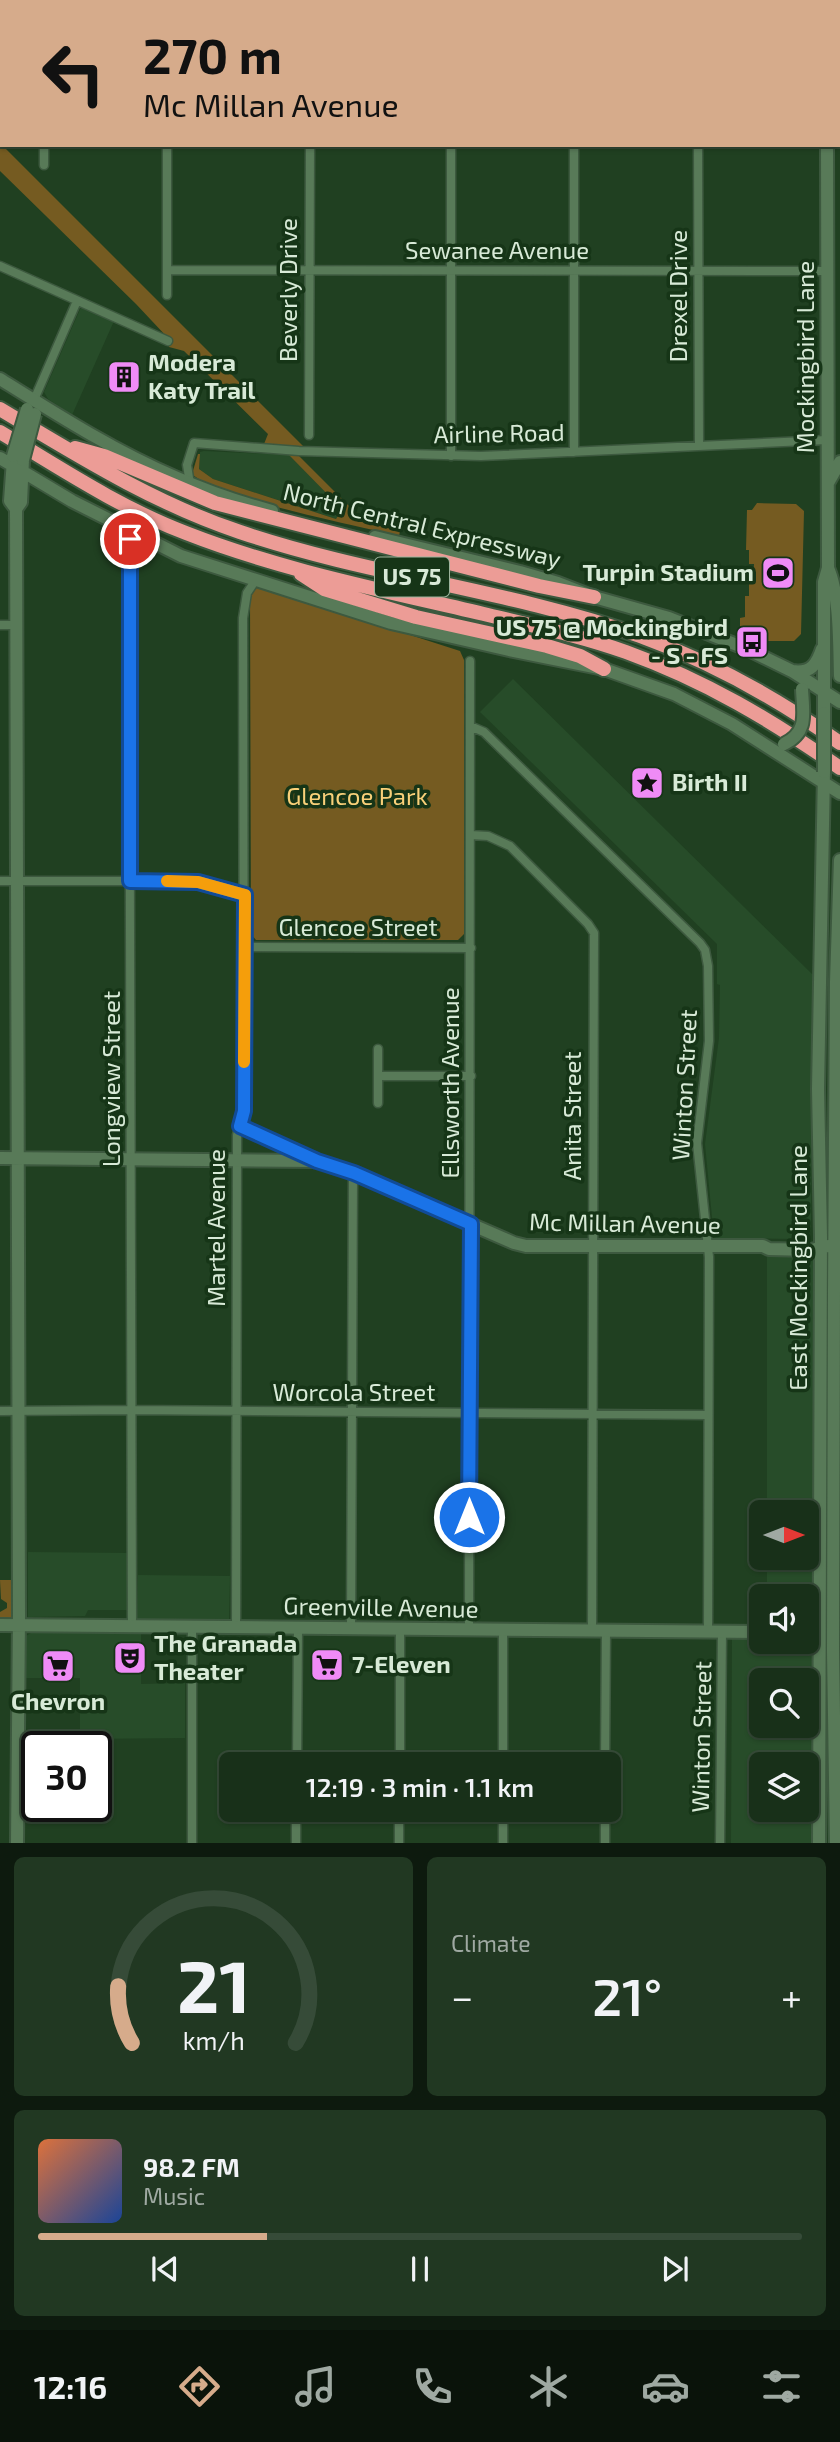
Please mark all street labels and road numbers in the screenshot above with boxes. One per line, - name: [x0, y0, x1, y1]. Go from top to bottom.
- street label: Beverly Drive: [273, 218, 302, 362]
- street label: Drexel Drive: [663, 230, 692, 362]
- street label: Sewanee Avenue: [405, 235, 589, 264]
- street label: Mockingbird Lane: [790, 261, 819, 453]
- street label: Airline Road: [433, 417, 565, 448]
- street label: North Central Expressway: [281, 476, 564, 573]
- road number: US 75: [375, 558, 449, 596]
- street label: Glencoe Street: [278, 912, 438, 941]
- street label: Ellsworth Avenue: [435, 987, 464, 1179]
- street label: Longview Street: [96, 991, 125, 1167]
- street label: Winton Street: [665, 1009, 702, 1161]
- street label: Anita Street: [557, 1051, 586, 1181]
- street label: East Mockingbird Lane: [783, 1145, 812, 1391]
- street label: Martel Avenue: [201, 1149, 230, 1307]
- street label: Mc Millan Avenue: [529, 1206, 721, 1239]
- street label: Worcola Street: [273, 1377, 435, 1406]
- street label: Greenville Avenue: [283, 1590, 479, 1623]
- street label: Winton Street: [685, 1661, 716, 1813]

